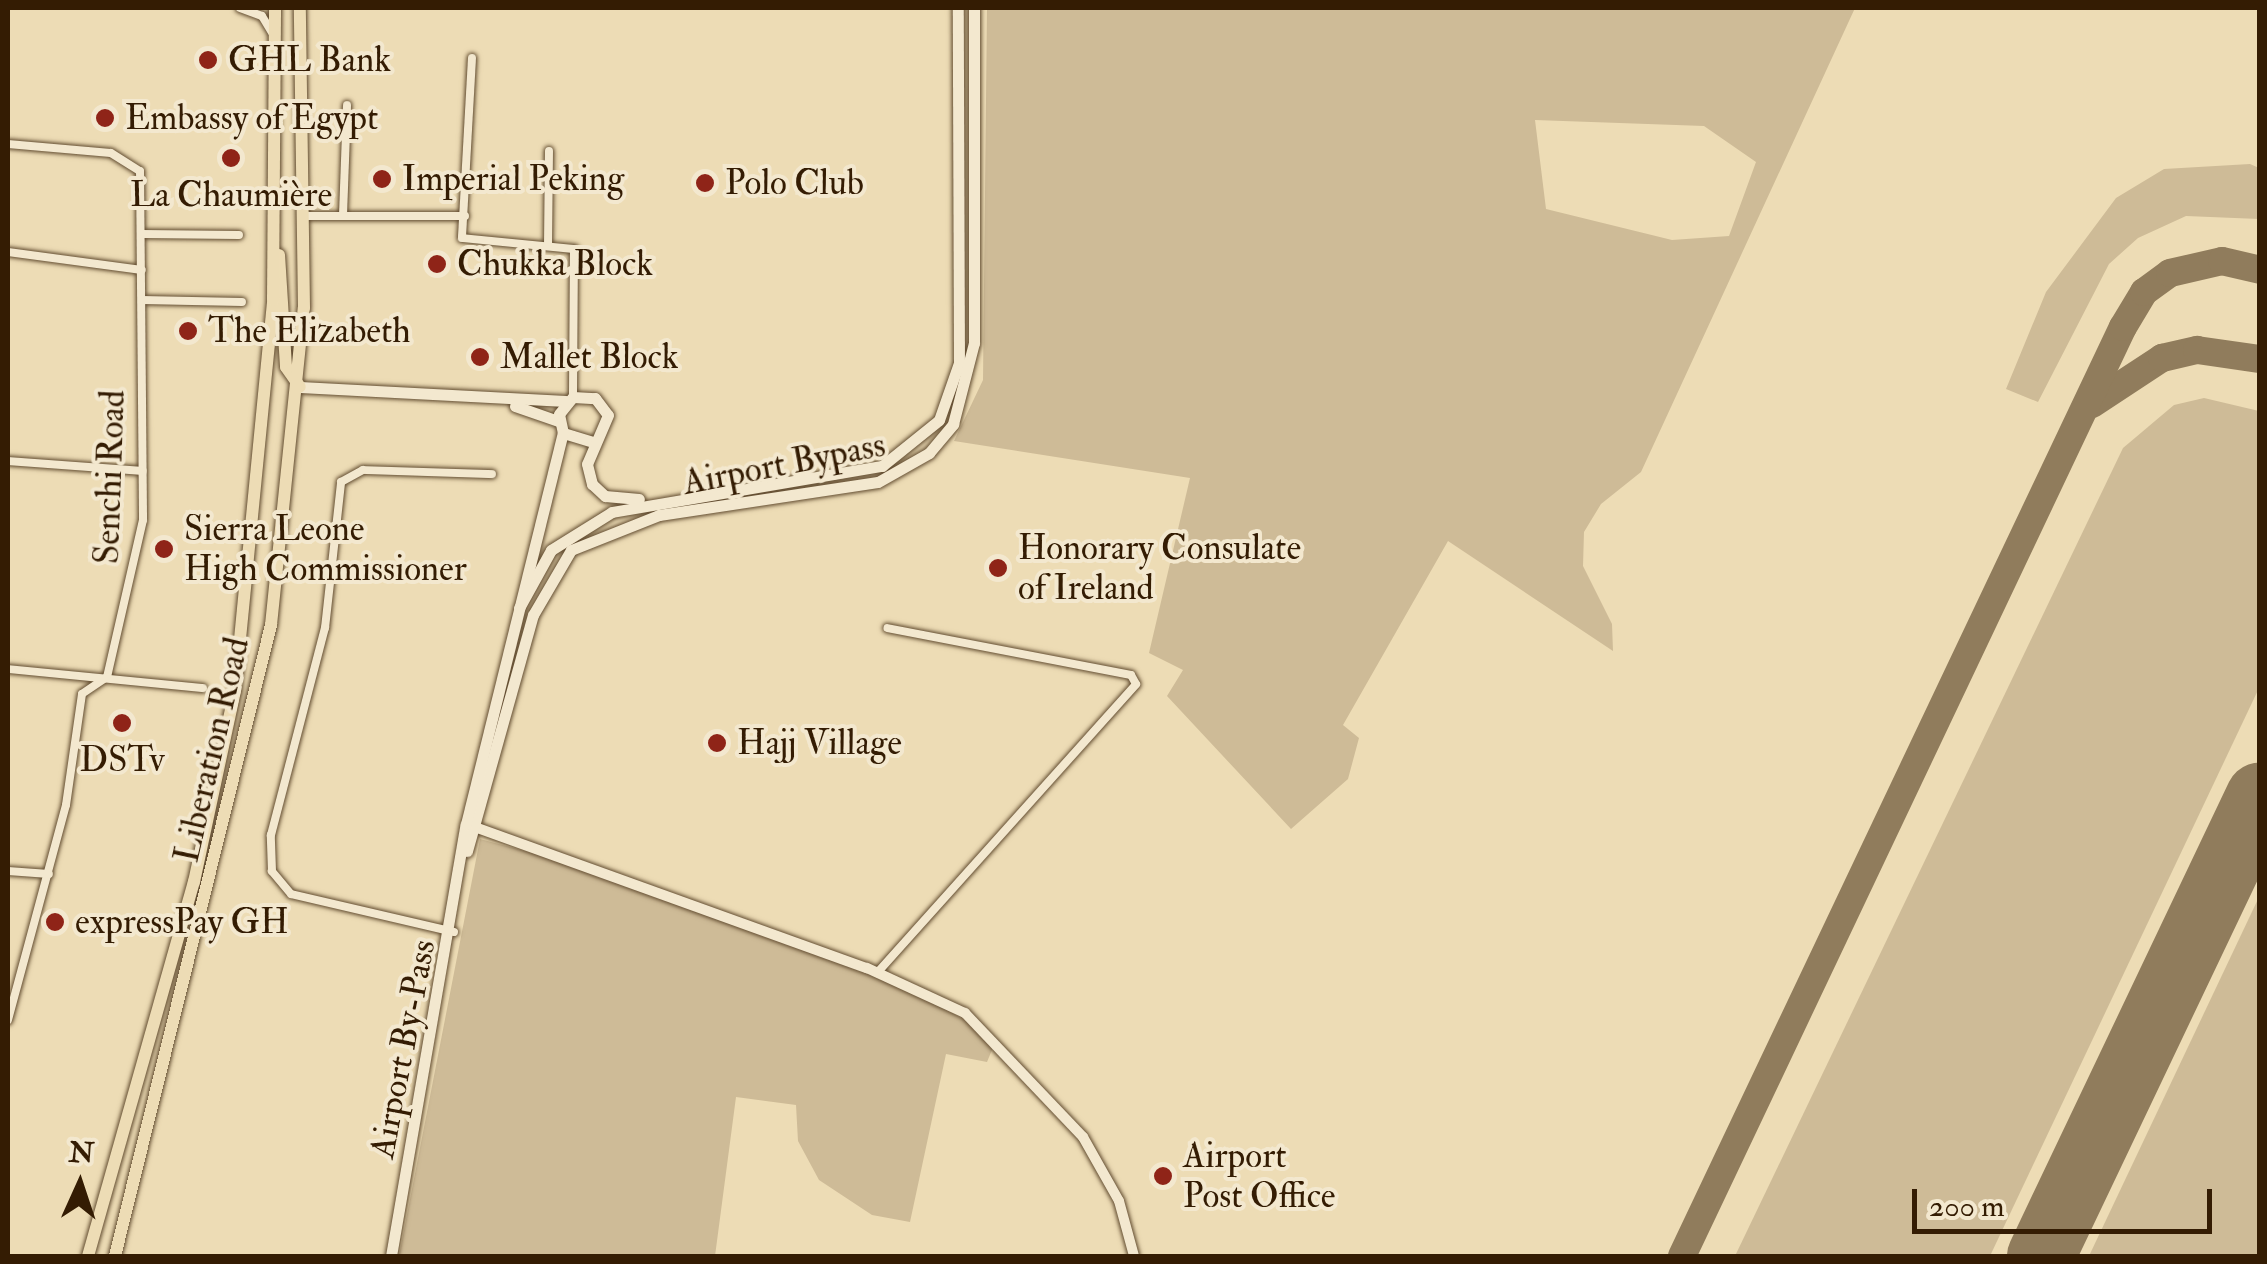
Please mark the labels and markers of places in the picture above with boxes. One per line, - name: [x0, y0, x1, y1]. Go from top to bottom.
- place label: GHL Bank: [228, 39, 391, 81]
- marker: GHL Bank: [197, 49, 219, 71]
- place label: Embassy of Egypt: [125, 97, 378, 139]
- marker: Embassy of Egypt: [94, 107, 116, 129]
- marker: La Chaumière: [220, 147, 242, 169]
- place label: Imperial Peking: [402, 158, 624, 200]
- place label: Polo Club: [725, 162, 864, 204]
- marker: Imperial Peking: [371, 168, 393, 190]
- marker: Polo Club: [694, 172, 716, 194]
- place label: La Chaumière: [130, 174, 332, 216]
- place label: Chukka Block: [457, 243, 653, 285]
- marker: Chukka Block: [426, 253, 448, 275]
- place label: The Elizabeth: [208, 310, 411, 352]
- marker: The Elizabeth: [177, 320, 199, 342]
- place label: Mallet Block: [500, 336, 679, 378]
- marker: Mallet Block: [469, 346, 491, 368]
- place label: Sierra Leone High Commissioner: [184, 508, 467, 590]
- place label: Honorary Consulate of Ireland: [1018, 527, 1301, 609]
- marker: Sierra Leone High Commissioner: [153, 538, 175, 560]
- marker: Honorary Consulate of Ireland: [987, 557, 1009, 579]
- marker: DSTv: [111, 712, 133, 734]
- place label: Hajj Village: [737, 722, 902, 764]
- marker: Hajj Village: [706, 732, 728, 754]
- place label: DSTv: [79, 739, 165, 781]
- place label: expressPay GH: [75, 901, 289, 943]
- marker: expressPay GH: [44, 911, 66, 933]
- place label: Airport Post Office: [1183, 1135, 1335, 1217]
- marker: Airport Post Office: [1152, 1165, 1174, 1187]

